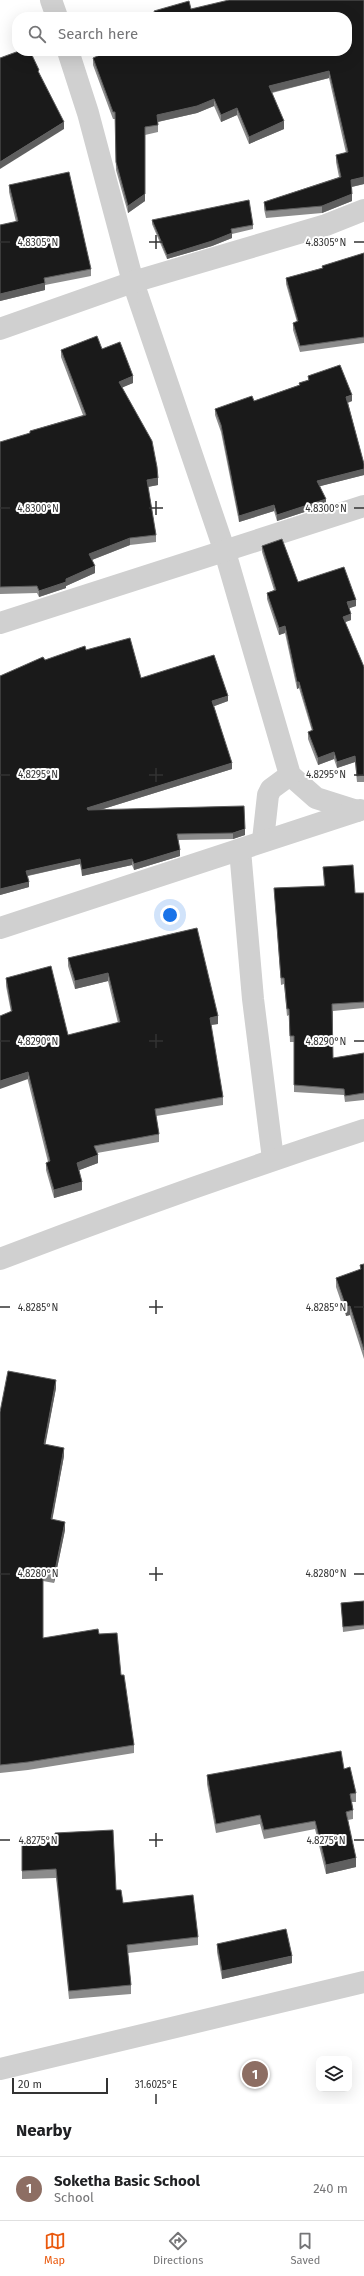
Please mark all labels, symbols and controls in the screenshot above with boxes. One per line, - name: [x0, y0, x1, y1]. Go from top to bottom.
- search box: [12, 12, 352, 56]
- icon: search: [26, 23, 48, 45]
- text: Search here: [58, 25, 138, 43]
- text: 4.8305°N: [18, 237, 58, 249]
- text: 4.8305°N: [306, 237, 346, 249]
- text: 4.8300°N: [17, 503, 59, 515]
- text: 4.8300°N: [305, 503, 347, 515]
- text: 4.8295°N: [18, 769, 58, 781]
- text: 4.8295°N: [306, 769, 346, 781]
- your location: [160, 905, 180, 925]
- text: 4.8290°N: [18, 1036, 58, 1048]
- text: 4.8290°N: [306, 1036, 346, 1048]
- text: 4.8285°N: [18, 1302, 58, 1314]
- text: 4.8285°N: [306, 1302, 346, 1314]
- text: 4.8280°N: [17, 1568, 59, 1580]
- text: 4.8280°N: [305, 1568, 347, 1580]
- text: 4.8275°N: [18, 1835, 58, 1847]
- text: 4.8275°N: [306, 1835, 346, 1847]
- map controls: [316, 2056, 352, 2092]
- button: layers: [316, 2056, 352, 2092]
- pin: 1: [242, 2059, 268, 2089]
- scale bar: [12, 2076, 108, 2095]
- text: 20 m: [18, 2078, 42, 2091]
- text: 31.6025°E: [135, 2079, 177, 2091]
- text: Nearby: [16, 2120, 71, 2141]
- text: Soketha Basic School: [54, 2172, 200, 2190]
- text: 1: [26, 2181, 32, 2196]
- text: 240 m: [313, 2181, 348, 2196]
- text: School: [54, 2190, 94, 2205]
- tab: Map: [44, 2230, 66, 2267]
- tab: Directions: [153, 2230, 203, 2267]
- tab: Saved: [291, 2230, 320, 2267]

